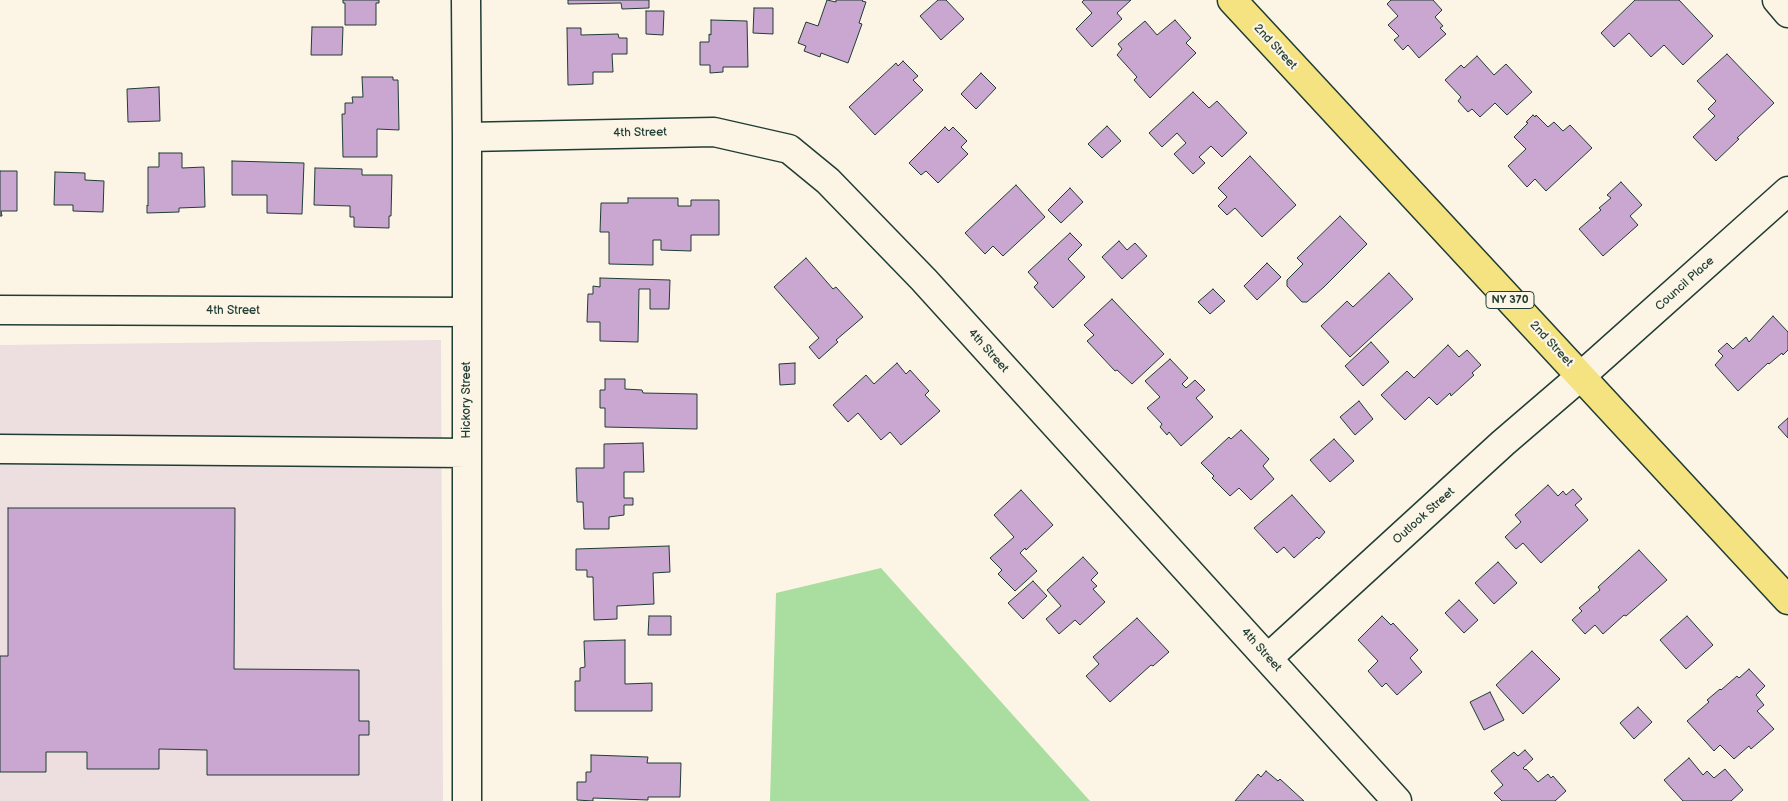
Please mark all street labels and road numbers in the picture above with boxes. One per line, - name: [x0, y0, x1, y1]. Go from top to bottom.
- street label: 2nd Street: [1250, 21, 1300, 73]
- street label: 4th Street: [613, 125, 667, 141]
- street label: Council Place: [1653, 254, 1717, 314]
- road number: NY 370: [1486, 292, 1534, 308]
- street label: 4th Street: [206, 304, 260, 318]
- street label: 2nd Street: [1526, 318, 1576, 370]
- street label: 4th Street: [965, 326, 1011, 376]
- street label: Hickory Street: [460, 361, 474, 439]
- street label: Outlook Street: [1390, 485, 1458, 547]
- street label: 4th Street: [1238, 625, 1284, 675]

